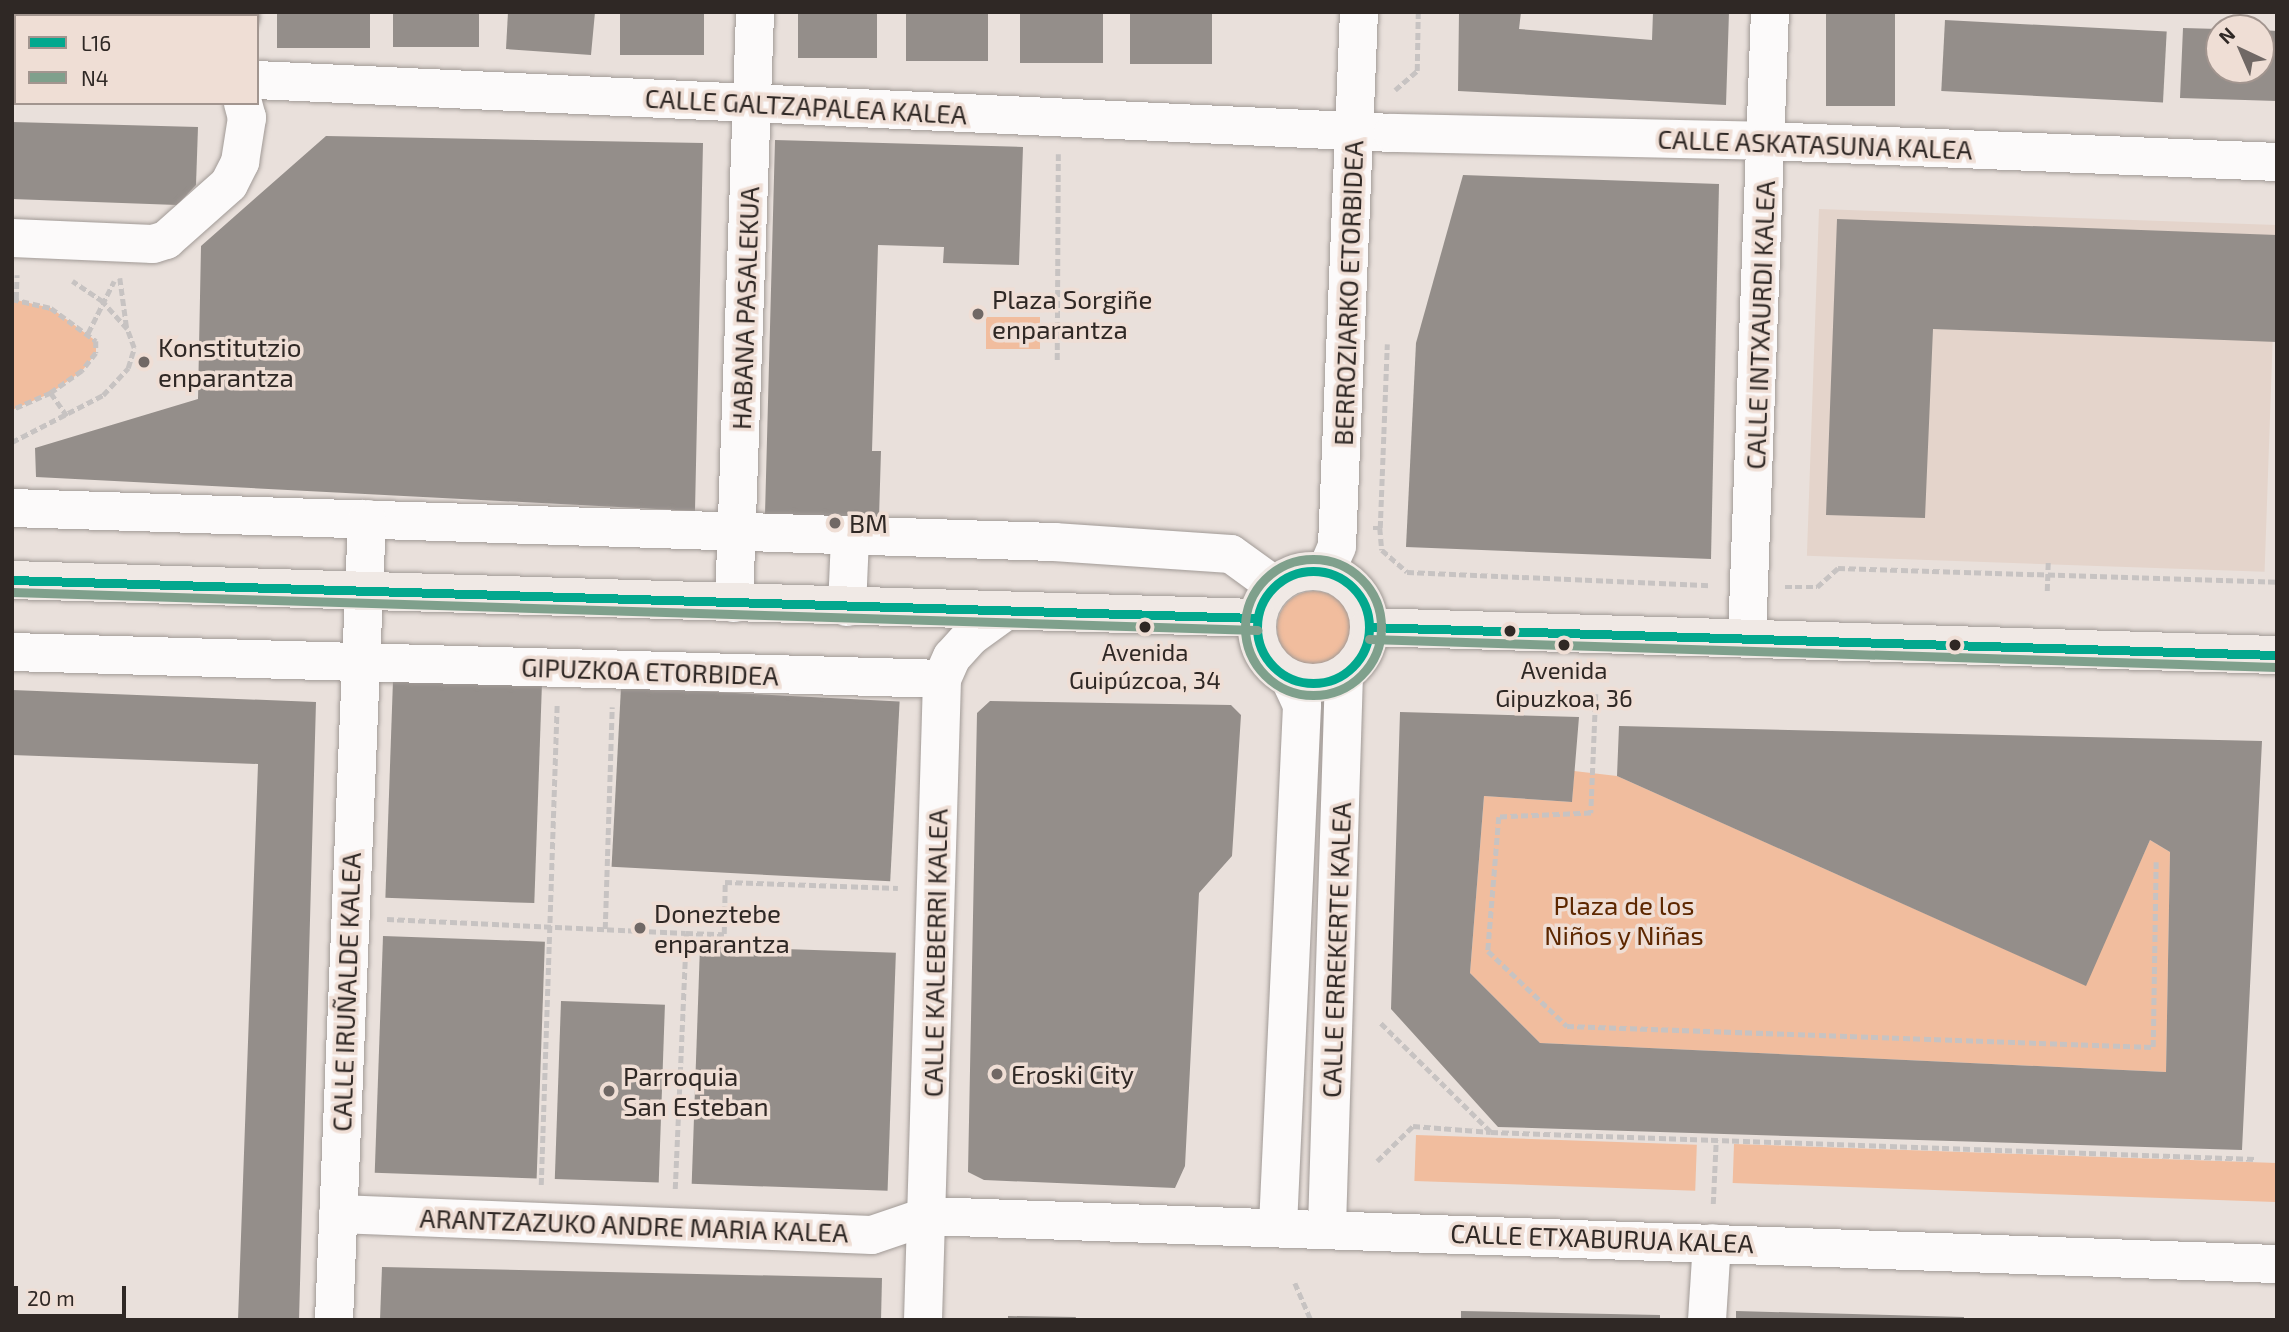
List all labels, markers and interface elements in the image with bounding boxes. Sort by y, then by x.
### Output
legend [14,14,259,105]
north arrow [2205,14,2275,84]
text: N [2214,22,2239,48]
text: L16 [81,30,111,55]
text: N4 [81,65,109,90]
street label: CALLE GALTZAPALEA KALEA [644,82,968,130]
street label: CALLE ASKATASUNA KALEA [1656,123,1974,165]
street label: BERROZIARKO ETORBIDEA [1327,140,1369,446]
street label: CALLE INTXAURDI KALEA [1739,180,1781,470]
street label: HABANA PASALEKUA [725,185,765,431]
place label: Plaza Sorgiñe enparantza [992,283,1152,344]
marker: Plaza Sorgiñe enparantza [970,306,986,322]
place label: Konstitutzio enparantza [158,331,302,392]
marker: Konstitutzio enparantza [136,354,152,370]
place label: BM [849,507,888,539]
marker: BM [827,515,843,531]
marker: Avenida Guipúzcoa, 34 [1138,620,1152,634]
unlabelled marker [1503,624,1517,638]
place label: Avenida Guipúzcoa, 34 [1069,638,1221,694]
marker: Avenida Gipuzkoa, 36 [1557,638,1571,652]
unlabelled marker [1948,638,1962,652]
street label: GIPUZKOA ETORBIDEA [520,651,780,691]
place label: Avenida Gipuzkoa, 36 [1495,656,1633,712]
street label: CALLE ERREKERTE KALEA [1315,802,1357,1098]
street label: CALLE KALEBERRI KALEA [917,808,953,1098]
street label: CALLE IRUÑALDE KALEA [326,852,366,1132]
park label: Plaza de los Niños y Niñas [1544,889,1704,950]
place label: Doneztebe enparantza [654,897,790,958]
marker: Doneztebe enparantza [632,920,648,936]
place label: Eroski City [1011,1058,1134,1090]
place label: Parroquia San Esteban [623,1060,769,1122]
marker: Eroski City [989,1066,1005,1082]
marker: Parroquia San Esteban [601,1083,617,1099]
street label: ARANTZAZUKO ANDRE MARIA KALEA [418,1202,850,1248]
street label: CALLE ETXABURUA KALEA [1449,1217,1755,1259]
scale bar [18,1272,130,1316]
text: 20 m [27,1285,75,1310]

